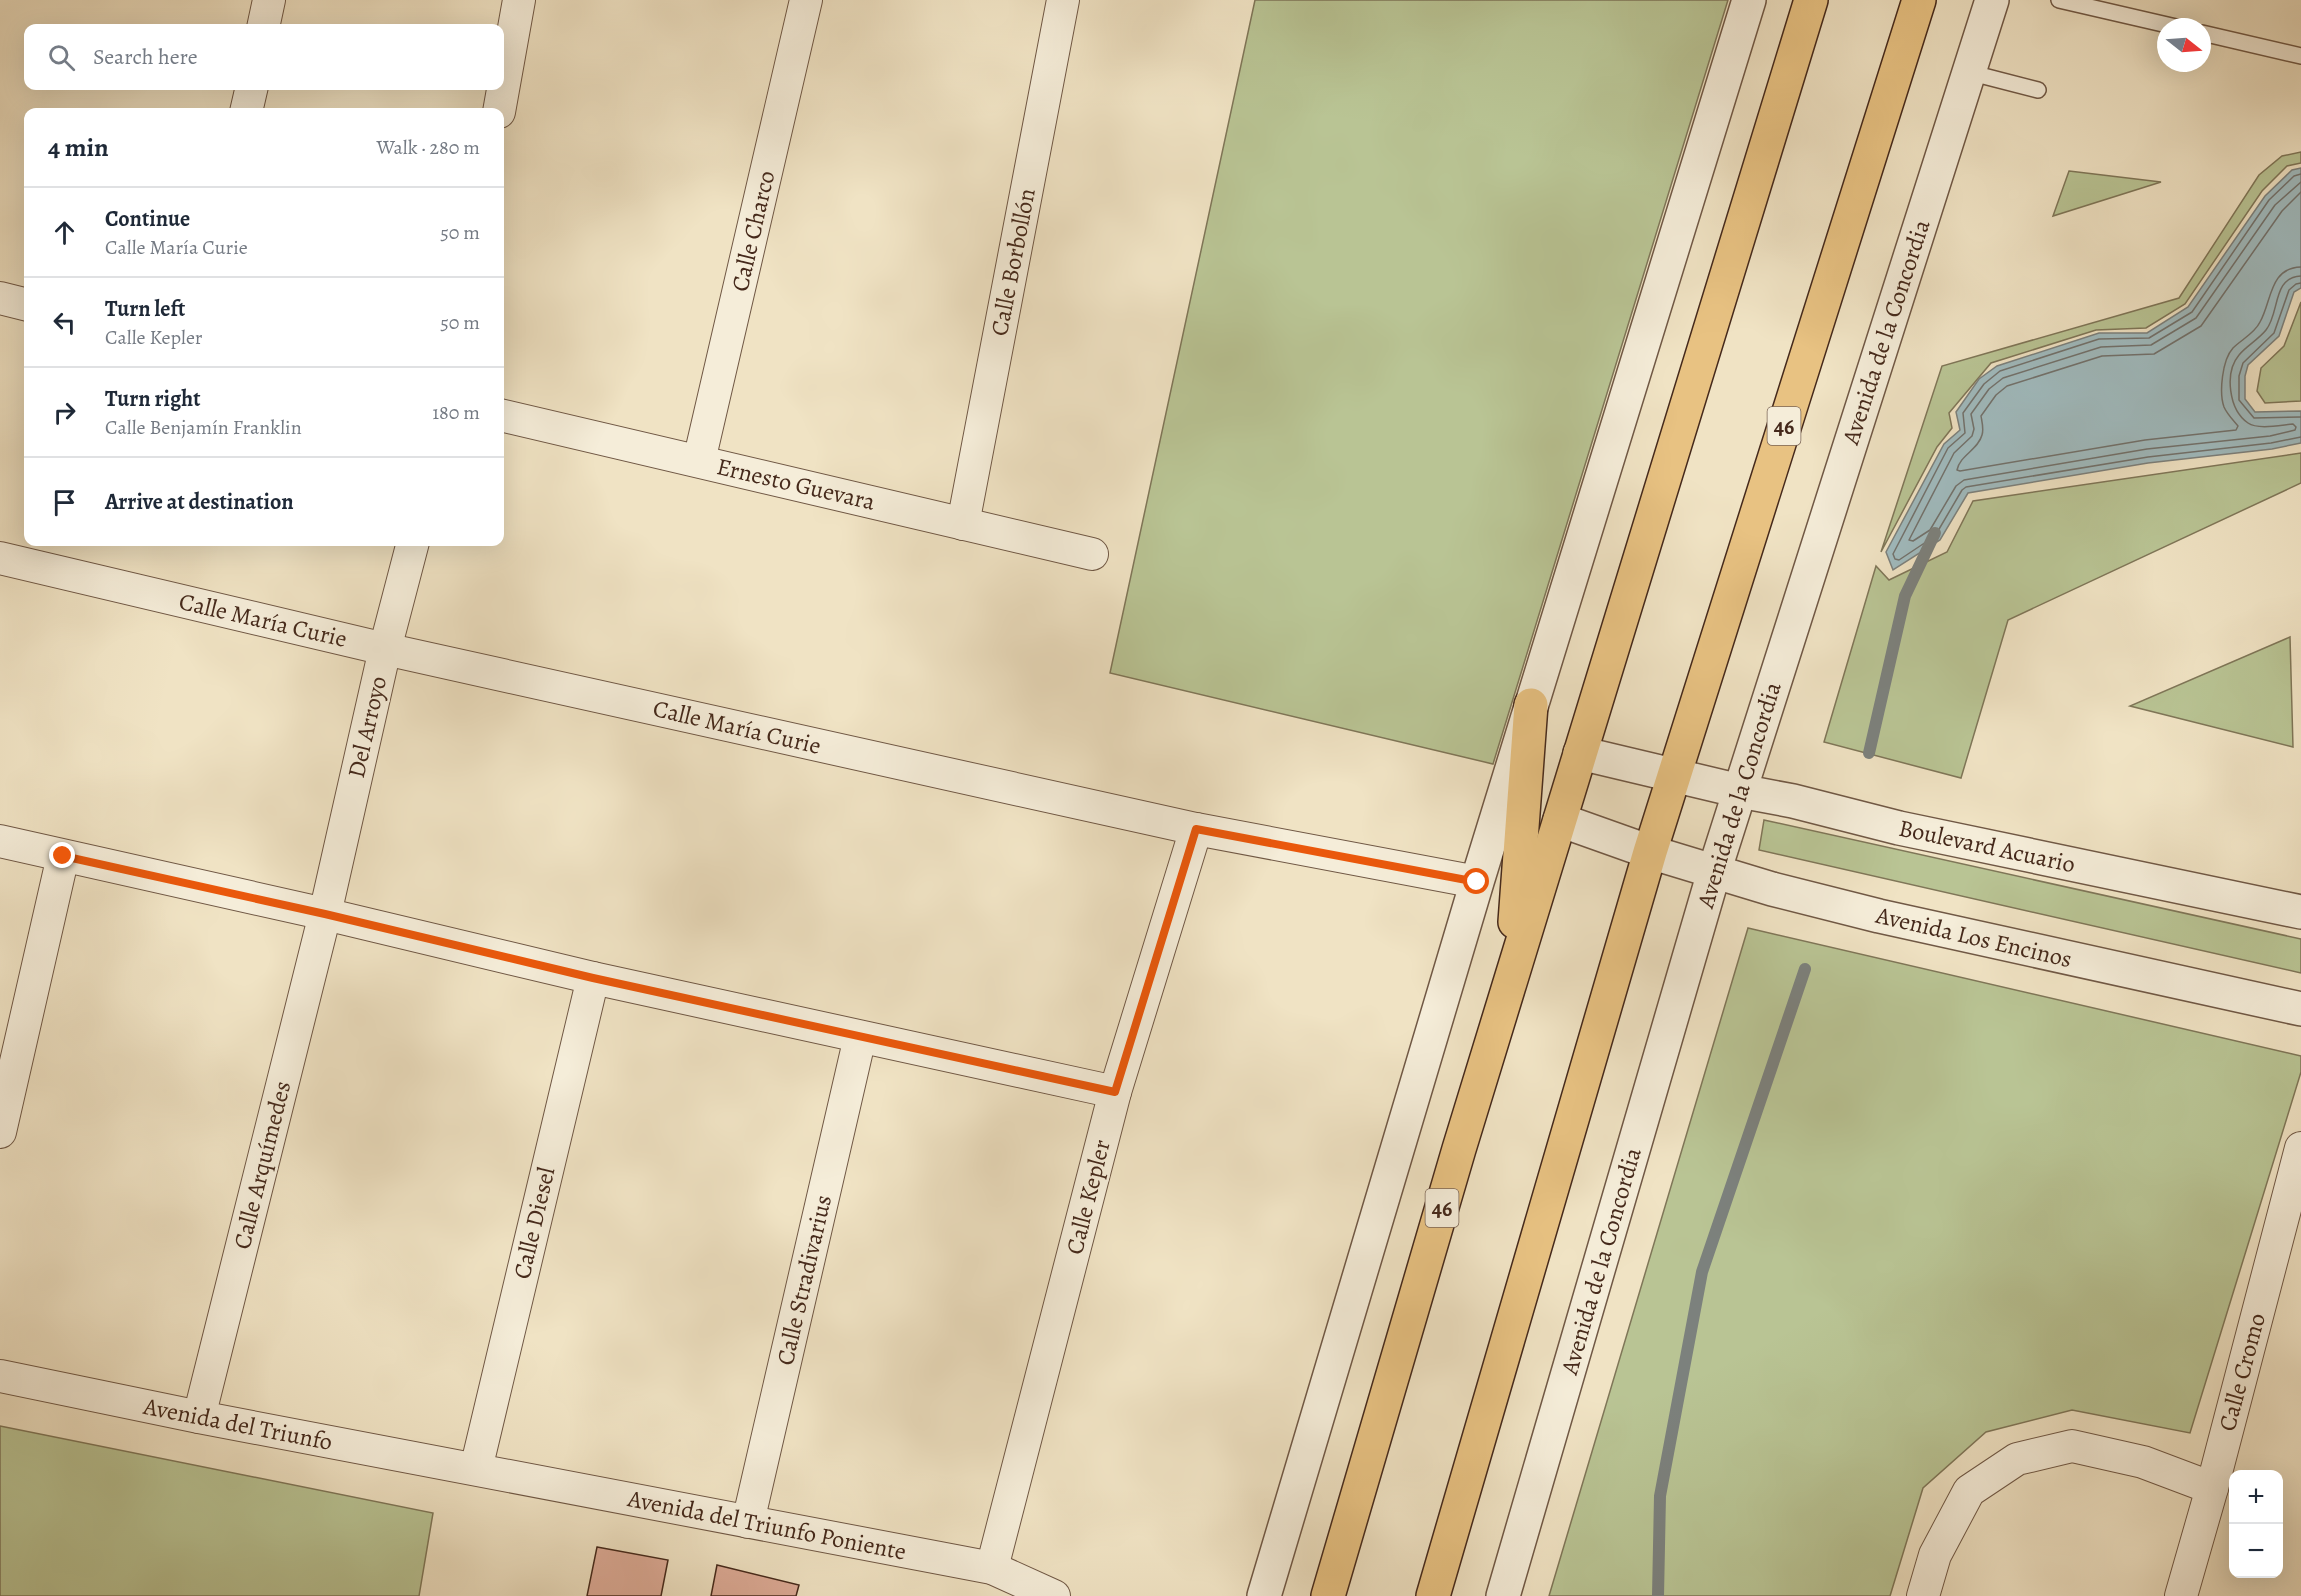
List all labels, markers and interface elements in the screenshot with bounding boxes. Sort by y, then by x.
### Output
north arrow [2157,18,2211,72]
search box [24,24,504,90]
icon: search [45,41,78,74]
text: Search here [93,42,198,72]
text: 4 min [48,130,109,165]
text: Walk · 280 m [376,134,480,161]
street label: Calle Charco [724,167,782,295]
street label: Calle Borbollón [983,186,1043,338]
text: Continue [105,204,190,234]
street label: Avenida de la Concordia [1834,215,1938,450]
icon: ahead [48,216,81,249]
text: 50 m [440,219,480,246]
text: Calle María Curie [105,234,248,261]
text: Turn left [105,294,185,324]
icon: left [48,306,81,339]
text: 50 m [440,309,480,336]
text: Calle Kepler [105,324,203,351]
text: Turn right [105,384,201,414]
icon: right [48,396,81,429]
text: 180 m [432,399,480,426]
road number: 46 [1768,407,1800,445]
text: Calle Benjamín Franklin [105,414,302,441]
street label: Ernesto Guevara [714,450,879,518]
icon: arrive [48,486,81,519]
text: Arrive at destination [105,487,294,517]
street label: Calle María Curie [176,585,350,655]
street label: Del Arroyo [340,673,394,781]
street label: Avenida de la Concordia [1689,677,1789,913]
street label: Calle María Curie [650,692,824,762]
street label: Boulevard Acuario [1896,812,2078,880]
route end [49,842,75,868]
route start [1463,868,1489,894]
street label: Avenida Los Encinos [1872,899,2075,975]
street label: Calle Arquímedes [226,1078,298,1252]
street label: Calle Kepler [1058,1136,1118,1258]
street label: Avenida de la Concordia [1553,1143,1649,1379]
street label: Calle Diesel [506,1164,562,1282]
road number: 46 [1426,1189,1458,1227]
street label: Calle Stradivarius [769,1192,839,1368]
street label: Calle Cromo [2211,1309,2273,1434]
street label: Avenida del Triunfo [140,1390,335,1458]
map controls [2229,1470,2283,1578]
button: + [2229,1470,2283,1524]
street label: Avenida del Triunfo Poniente [624,1482,909,1568]
button: − [2229,1524,2283,1578]

